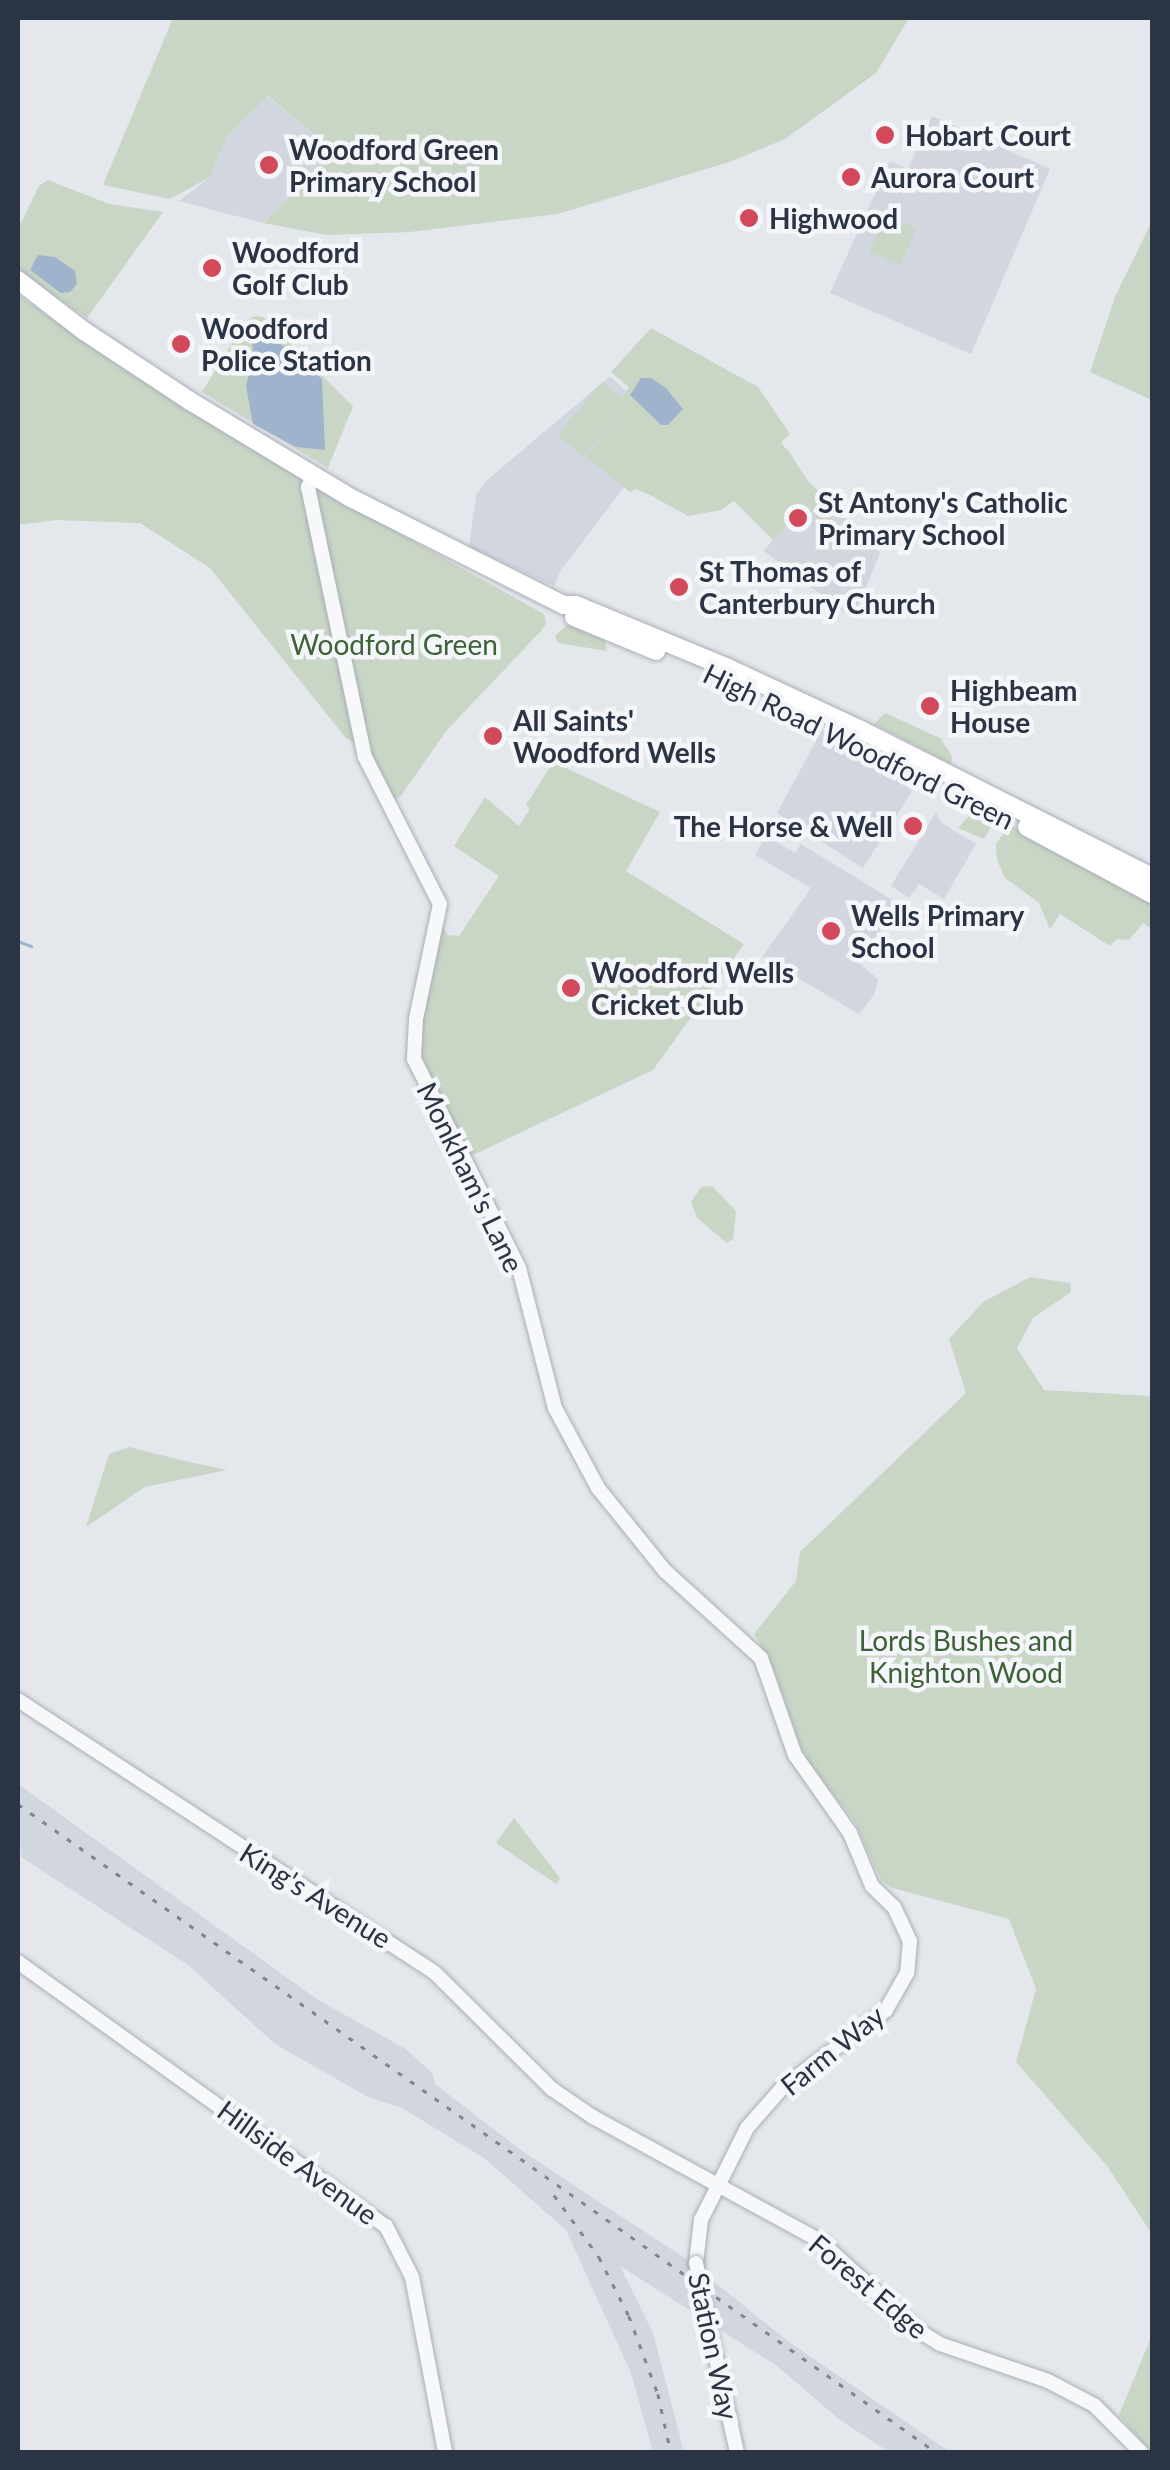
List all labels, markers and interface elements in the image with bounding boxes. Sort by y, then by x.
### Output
place label: Hobart Court [905,118,1071,152]
marker: Hobart Court [874,124,896,146]
place label: Woodford Green Primary School [289,132,499,198]
marker: Woodford Green Primary School [258,154,280,176]
place label: Aurora Court [871,160,1034,194]
marker: Aurora Court [840,166,862,188]
place label: Highwood [769,201,898,235]
marker: Highwood [738,207,760,229]
place label: Woodford Golf Club [232,235,359,301]
marker: Woodford Golf Club [201,257,223,279]
place label: Woodford Police Station [201,311,372,377]
marker: Woodford Police Station [170,333,192,355]
place label: St Antony's Catholic Primary School [818,485,1069,551]
marker: St Antony's Catholic Primary School [787,507,809,529]
place label: St Thomas of Canterbury Church [699,554,936,620]
marker: St Thomas of Canterbury Church [668,576,690,598]
park label: Woodford Green [290,627,498,661]
street label: High Road Woodford Green [698,656,1020,836]
place label: Highbeam House [950,673,1078,739]
marker: Highbeam House [919,695,941,717]
place label: All Saints' Woodford Wells [513,703,716,769]
marker: All Saints' Woodford Wells [482,725,504,747]
place label: The Horse & Well [674,809,893,843]
marker: The Horse & Well [902,815,924,837]
place label: Wells Primary School [851,898,1024,964]
marker: Wells Primary School [820,920,842,942]
place label: Woodford Wells Cricket Club [591,955,794,1021]
marker: Woodford Wells Cricket Club [560,977,582,999]
street label: Monkham's Lane [411,1077,531,1277]
park label: Lords Bushes and Knighton Wood [859,1623,1073,1689]
street label: King's Avenue [234,1835,398,1955]
street label: Farm Way [773,1998,891,2102]
street label: Hillside Avenue [211,2092,385,2232]
street label: Forest Edge [803,2227,935,2345]
street label: Station Way [682,2269,746,2423]

